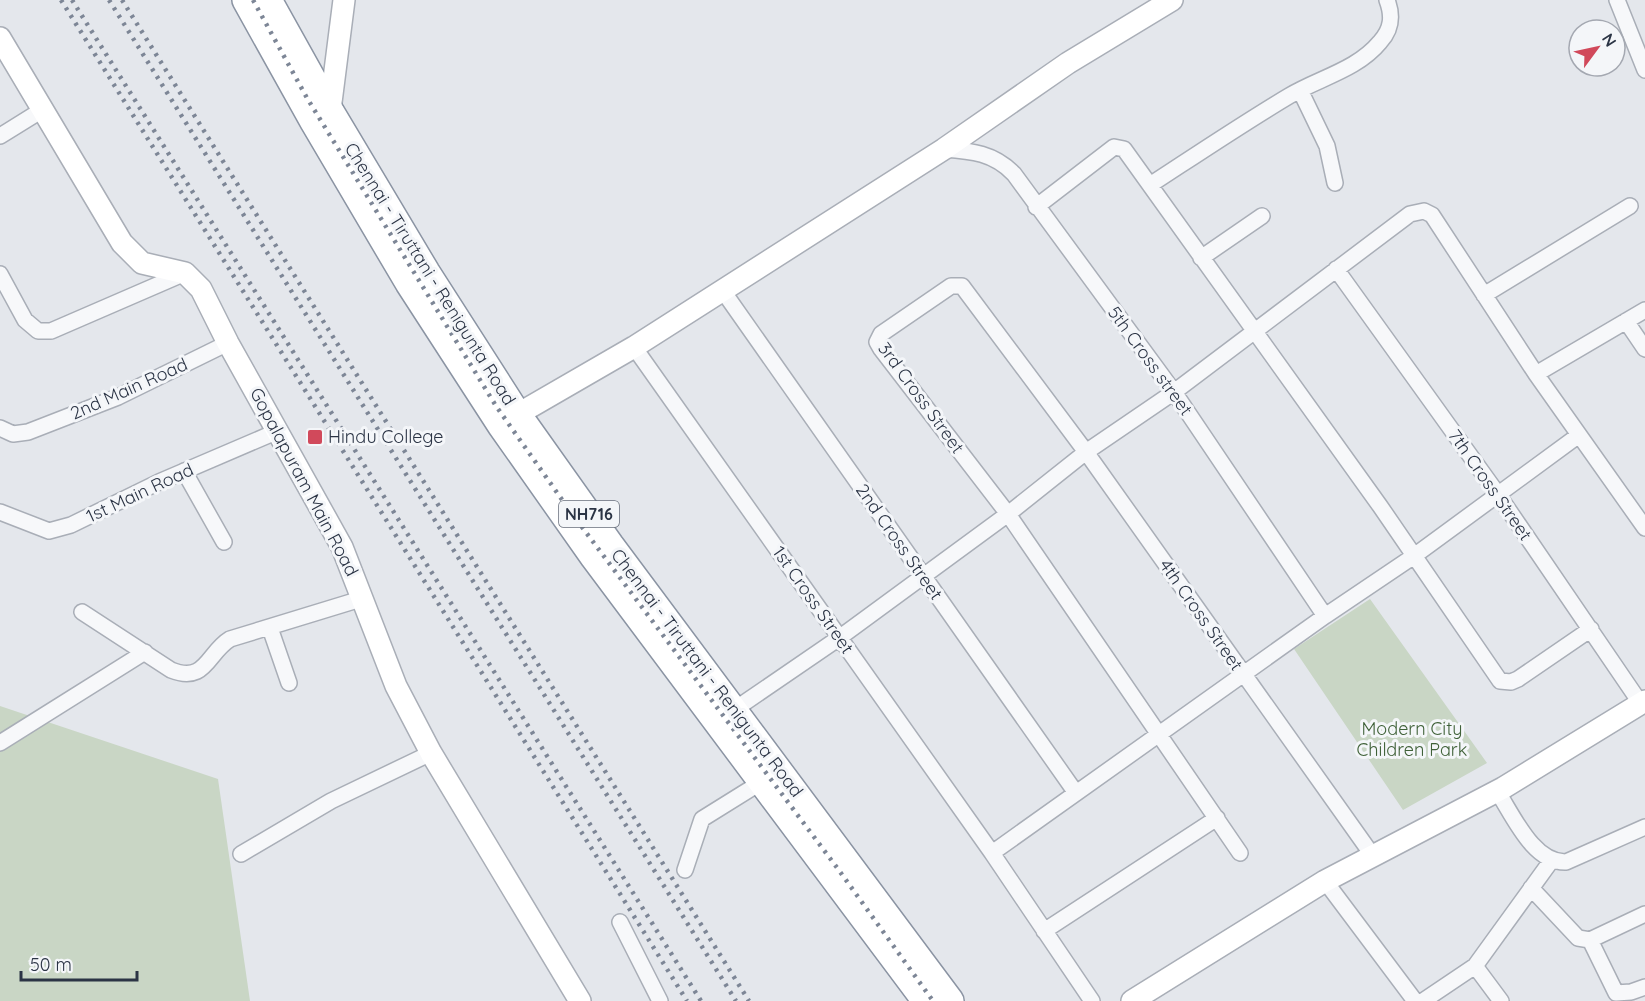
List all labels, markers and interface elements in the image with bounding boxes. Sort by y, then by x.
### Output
north arrow [1567,18,1627,78]
text: N [1598,29,1621,50]
street label: Chennai - Tiruttani - Renigunta Road [340,138,521,409]
street label: 5th Cross street [1103,302,1198,420]
street label: 3rd Cross Street [873,338,969,458]
street label: 2nd Main Road [67,352,191,425]
street label: Gopalapuram Main Road [245,384,364,580]
place label: Hindu College [328,425,443,448]
street label: 7th Cross Street [1444,425,1537,545]
marker: Hindu College [306,428,324,446]
street label: 1st Main Road [82,458,197,527]
street label: 2nd Cross Street [851,479,948,604]
road number: NH716 [559,501,619,527]
street label: 1st Cross Street [768,541,859,658]
street label: Chennai - Tiruttani - Renigunta Road [606,544,808,802]
street label: 4th Cross Street [1154,555,1248,675]
park label: Modern City Children Park [1357,717,1467,761]
scale bar [21,944,136,982]
text: 50 m [30,953,72,976]

